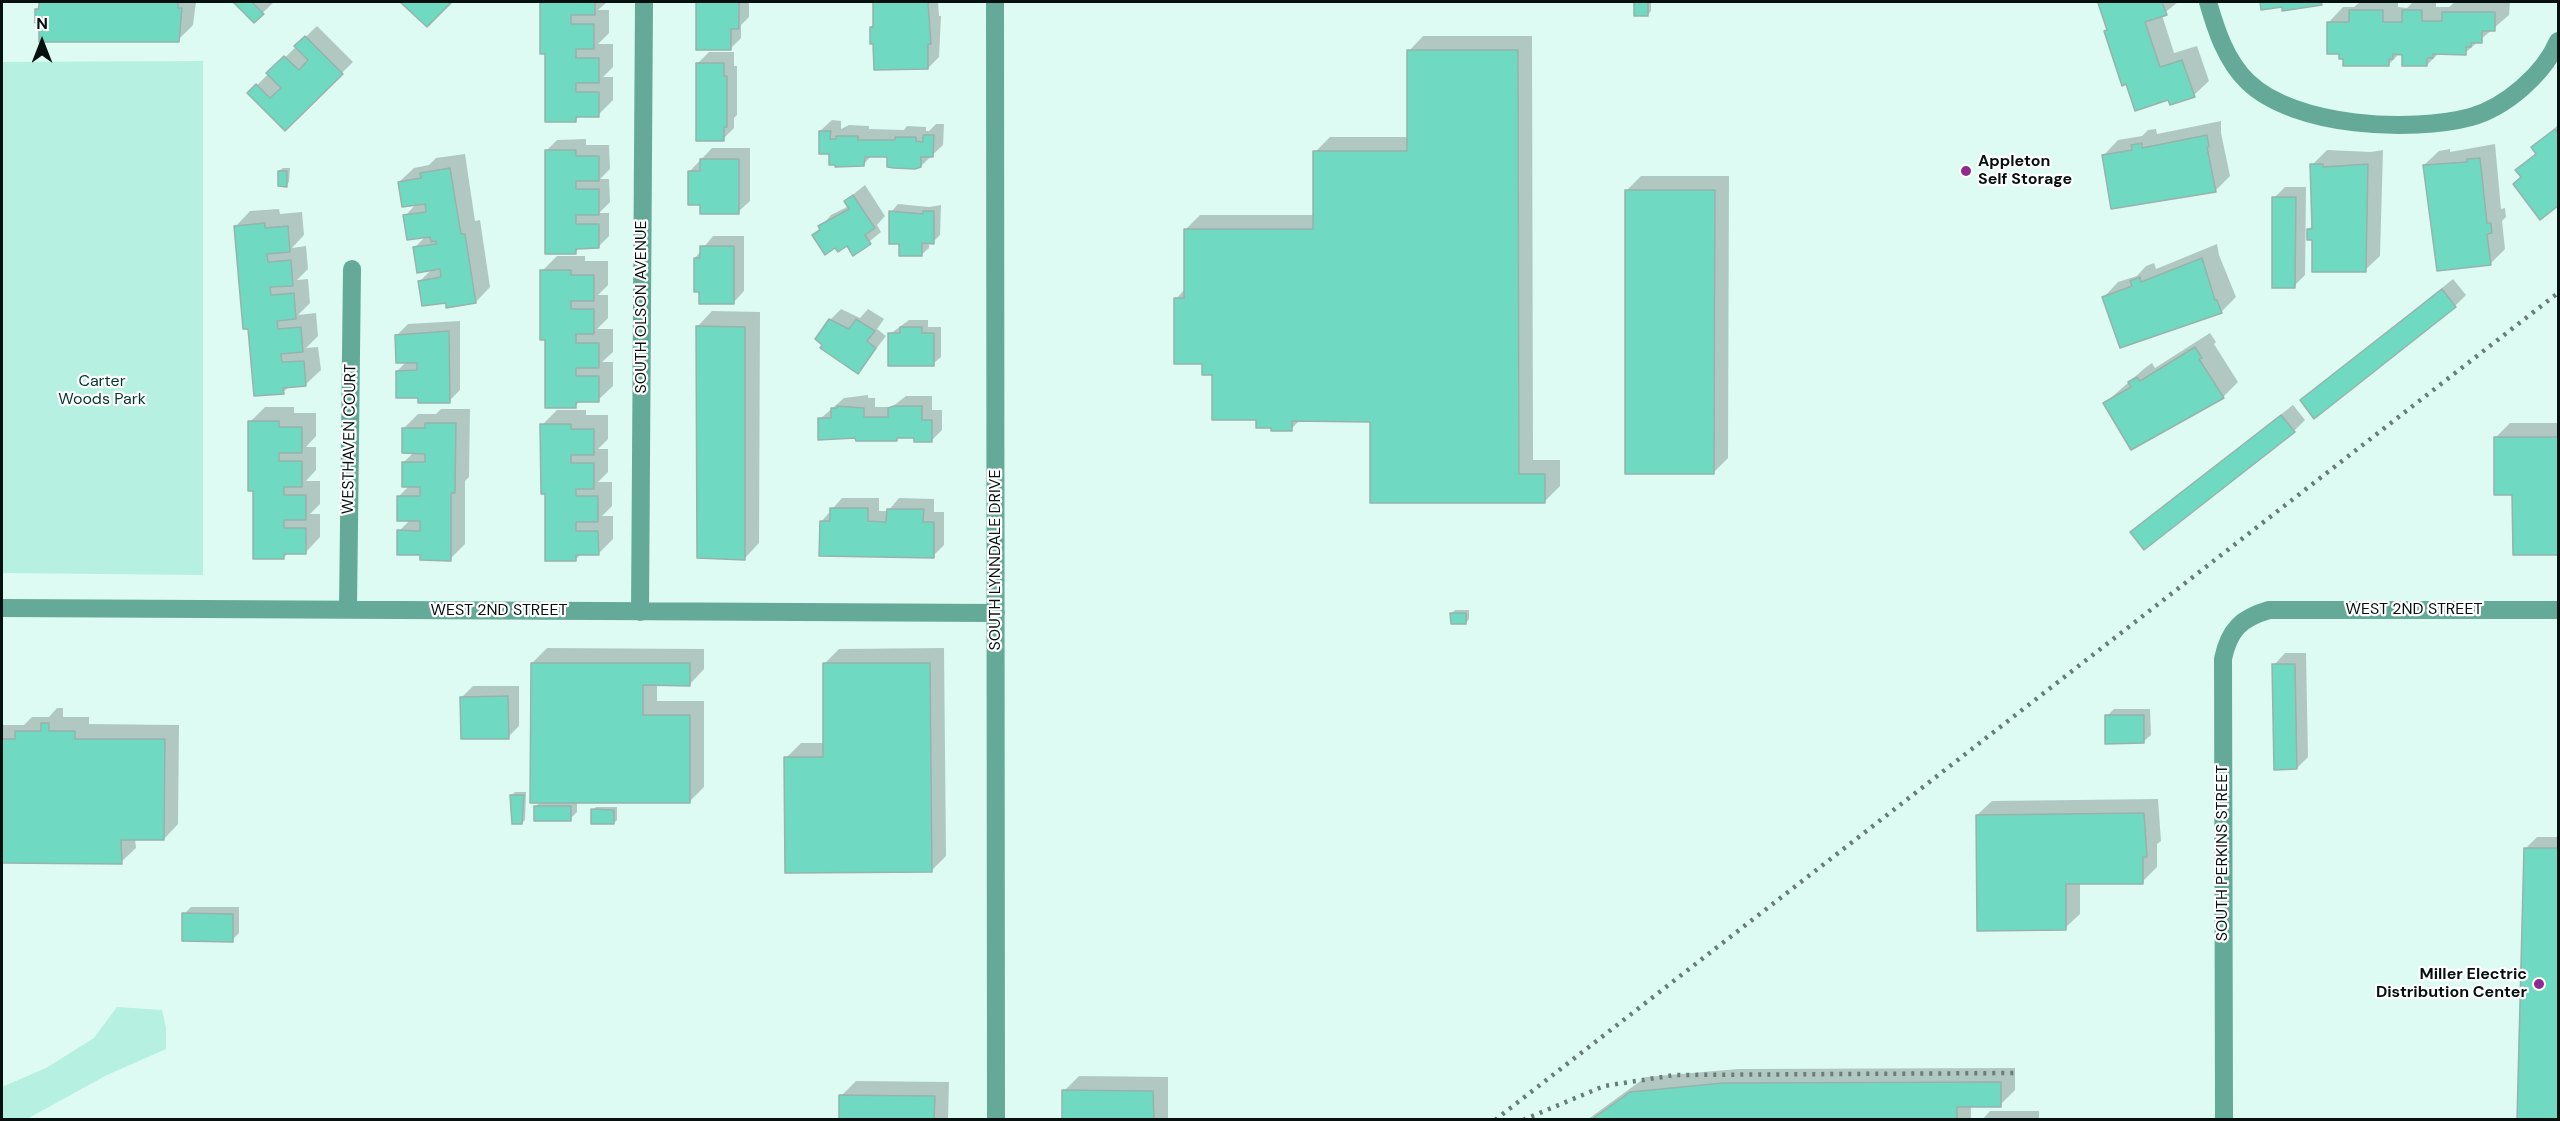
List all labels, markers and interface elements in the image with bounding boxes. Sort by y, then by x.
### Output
north arrow [12,12,72,72]
text: N [36,13,48,34]
place label: Appleton Self Storage [1978,152,2072,190]
marker: Appleton Self Storage [1959,164,1973,178]
street label: SOUTH OLSON AVENUE [632,221,652,393]
street label: WESTHAVEN COURT [339,364,361,514]
park label: Carter Woods Park [58,372,146,410]
street label: SOUTH LYNNDALE DRIVE [986,469,1006,651]
street label: WEST 2ND STREET [2346,600,2482,620]
street label: WEST 2ND STREET [431,601,567,621]
street label: SOUTH PERKINS STREET [2213,765,2233,941]
place label: Miller Electric Distribution Center [2376,965,2527,1003]
marker: Miller Electric Distribution Center [2532,977,2546,991]

